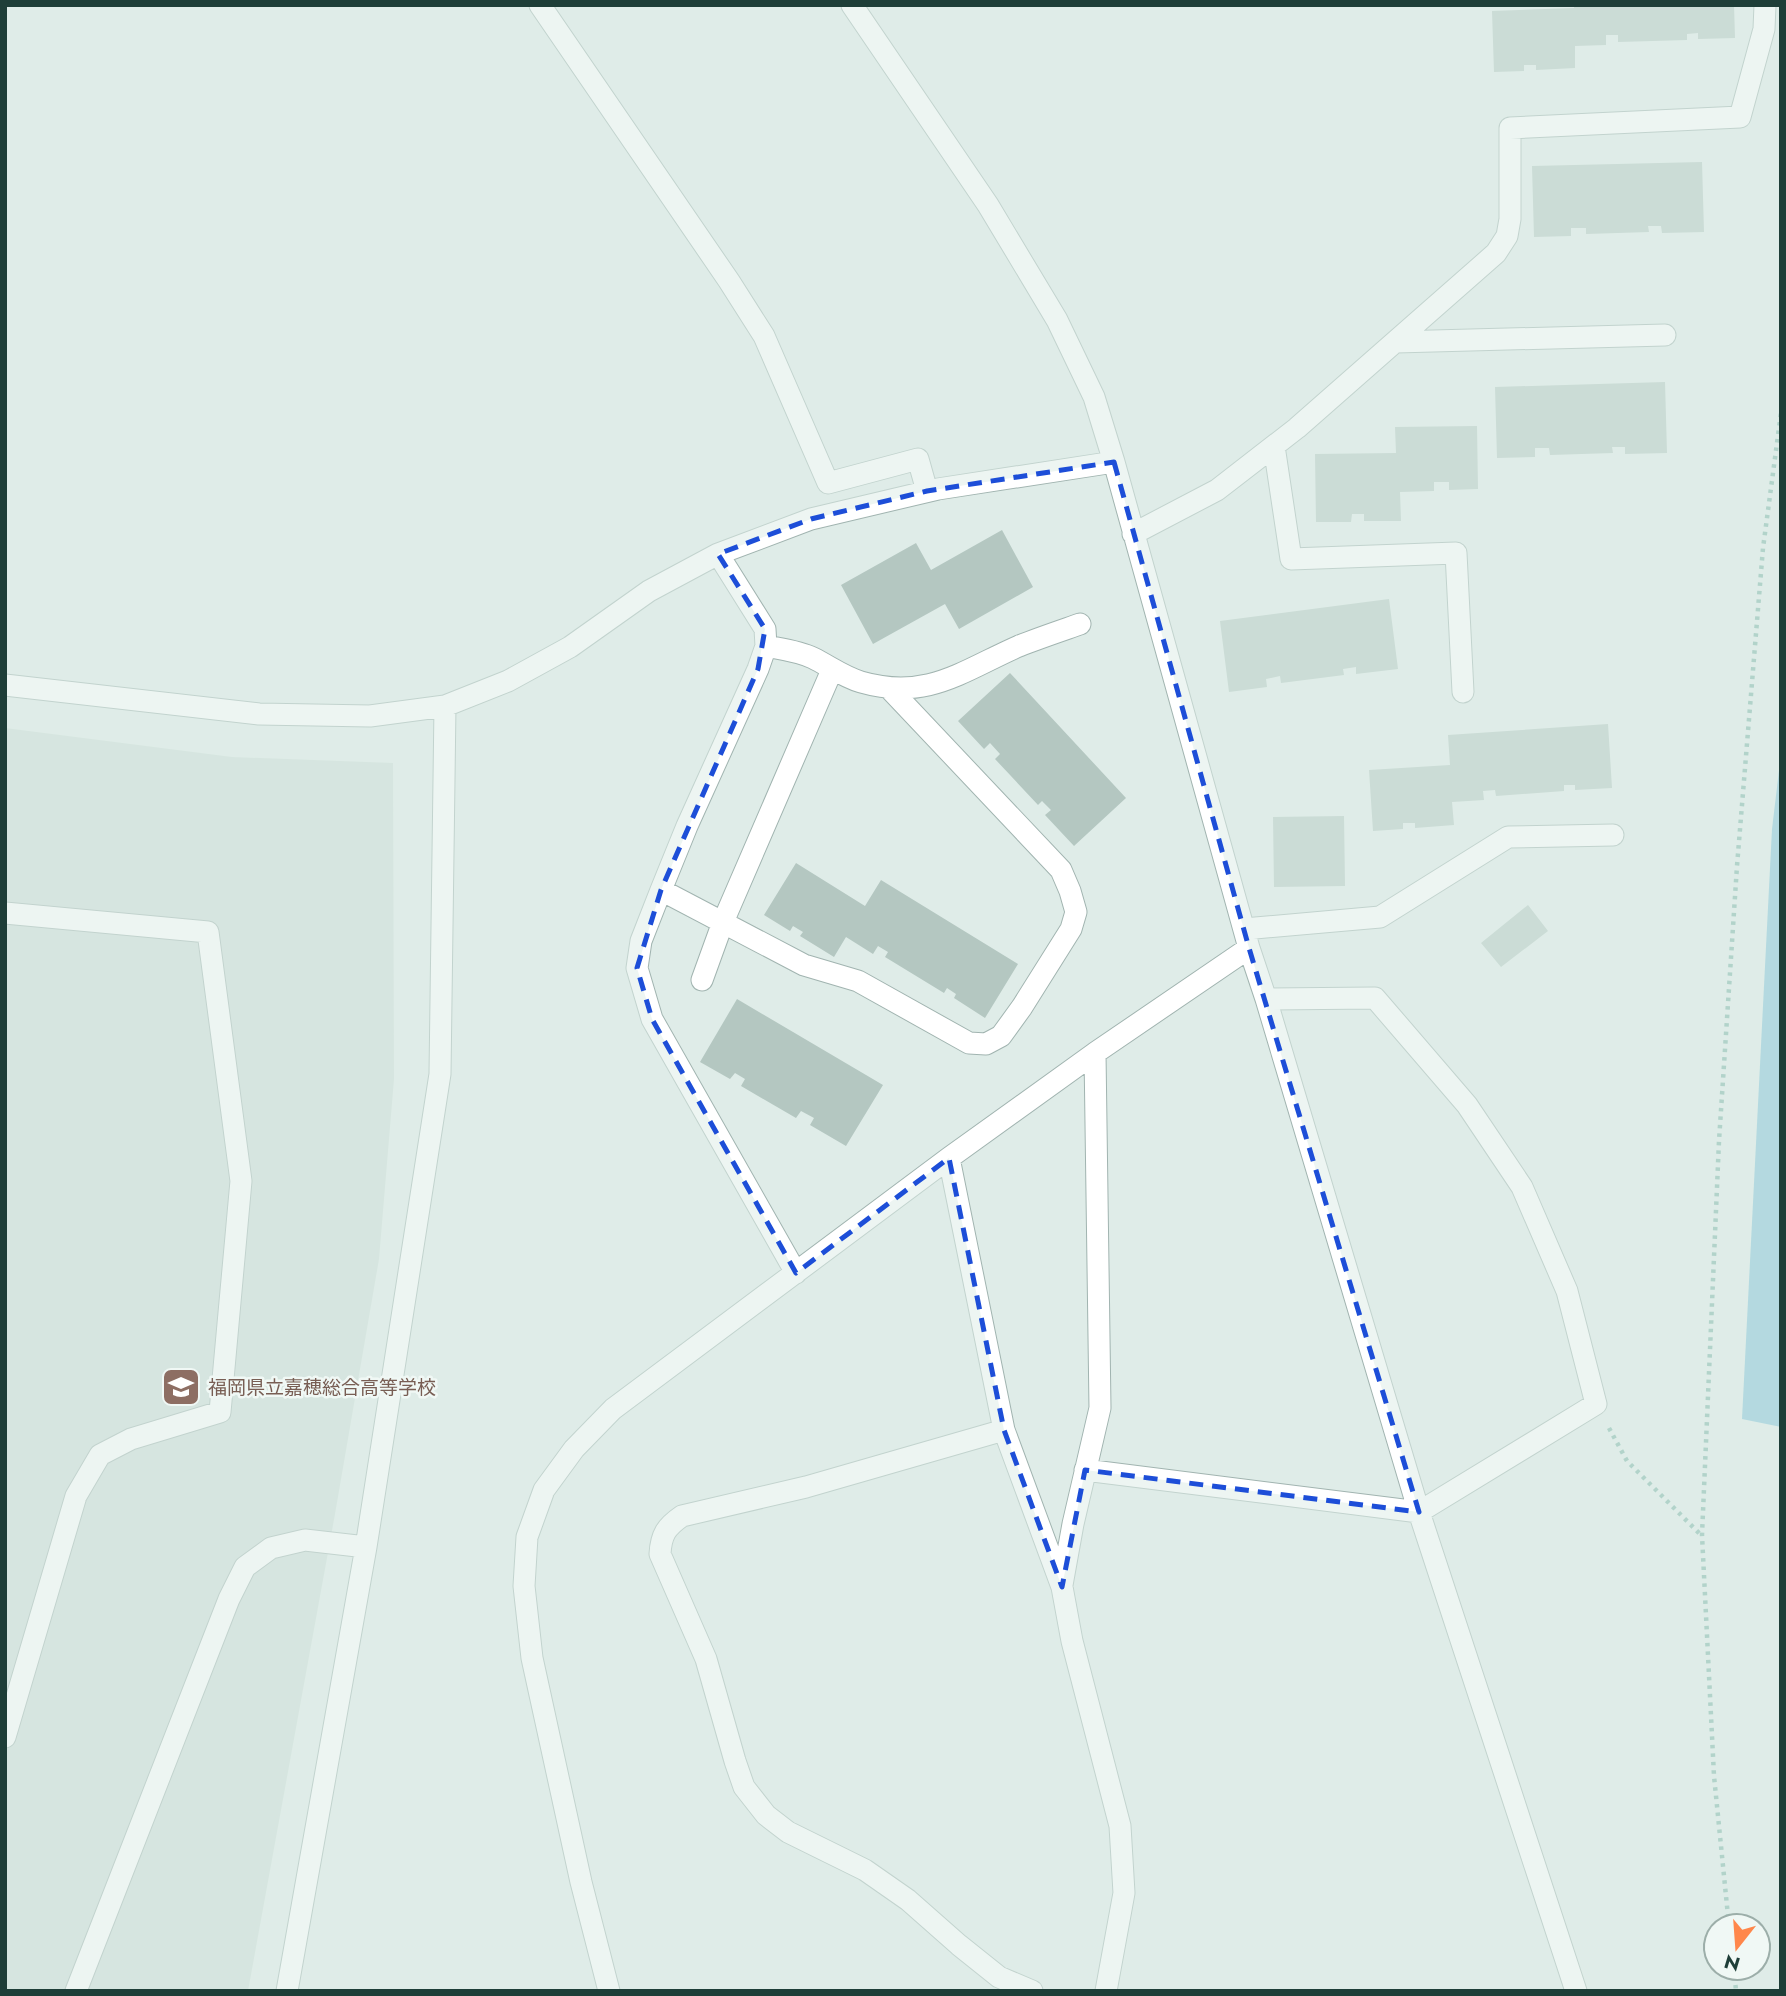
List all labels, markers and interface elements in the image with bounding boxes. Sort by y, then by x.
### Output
school or university icon: 福岡県立嘉穂総合高等学校 [160,1366,202,1408]
place label: 福岡県立嘉穂総合高等学校 [208,1374,436,1401]
north arrow [1702,1912,1772,1982]
text: N [1721,1948,1743,1978]

